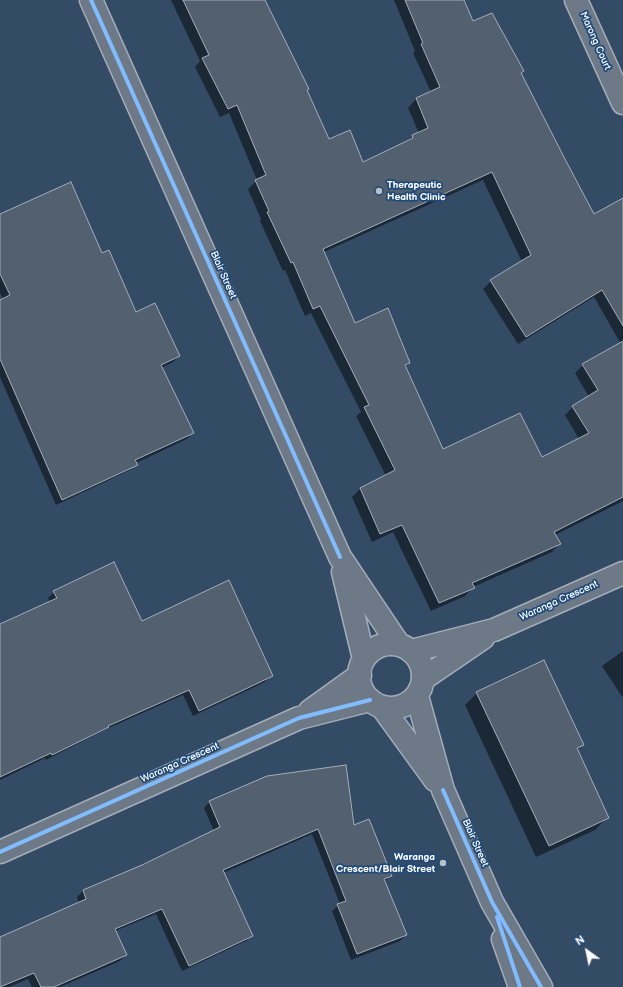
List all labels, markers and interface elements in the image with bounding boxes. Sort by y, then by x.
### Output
street label: Marong Court [577,10,613,72]
place label: Therapeutic Health Clinic [387,179,445,202]
marker: Therapeutic Health Clinic [374,186,384,196]
street label: Blair Street [207,249,239,301]
street label: Waranga Crescent [518,578,600,624]
street label: Waranga Crescent [139,740,221,786]
street label: Blair Street [459,817,491,869]
place label: Waranga Crescent/Blair Street [336,851,435,874]
marker: Waranga Crescent/Blair Street [438,858,448,868]
north arrow [567,931,607,971]
text: N [573,933,587,948]

